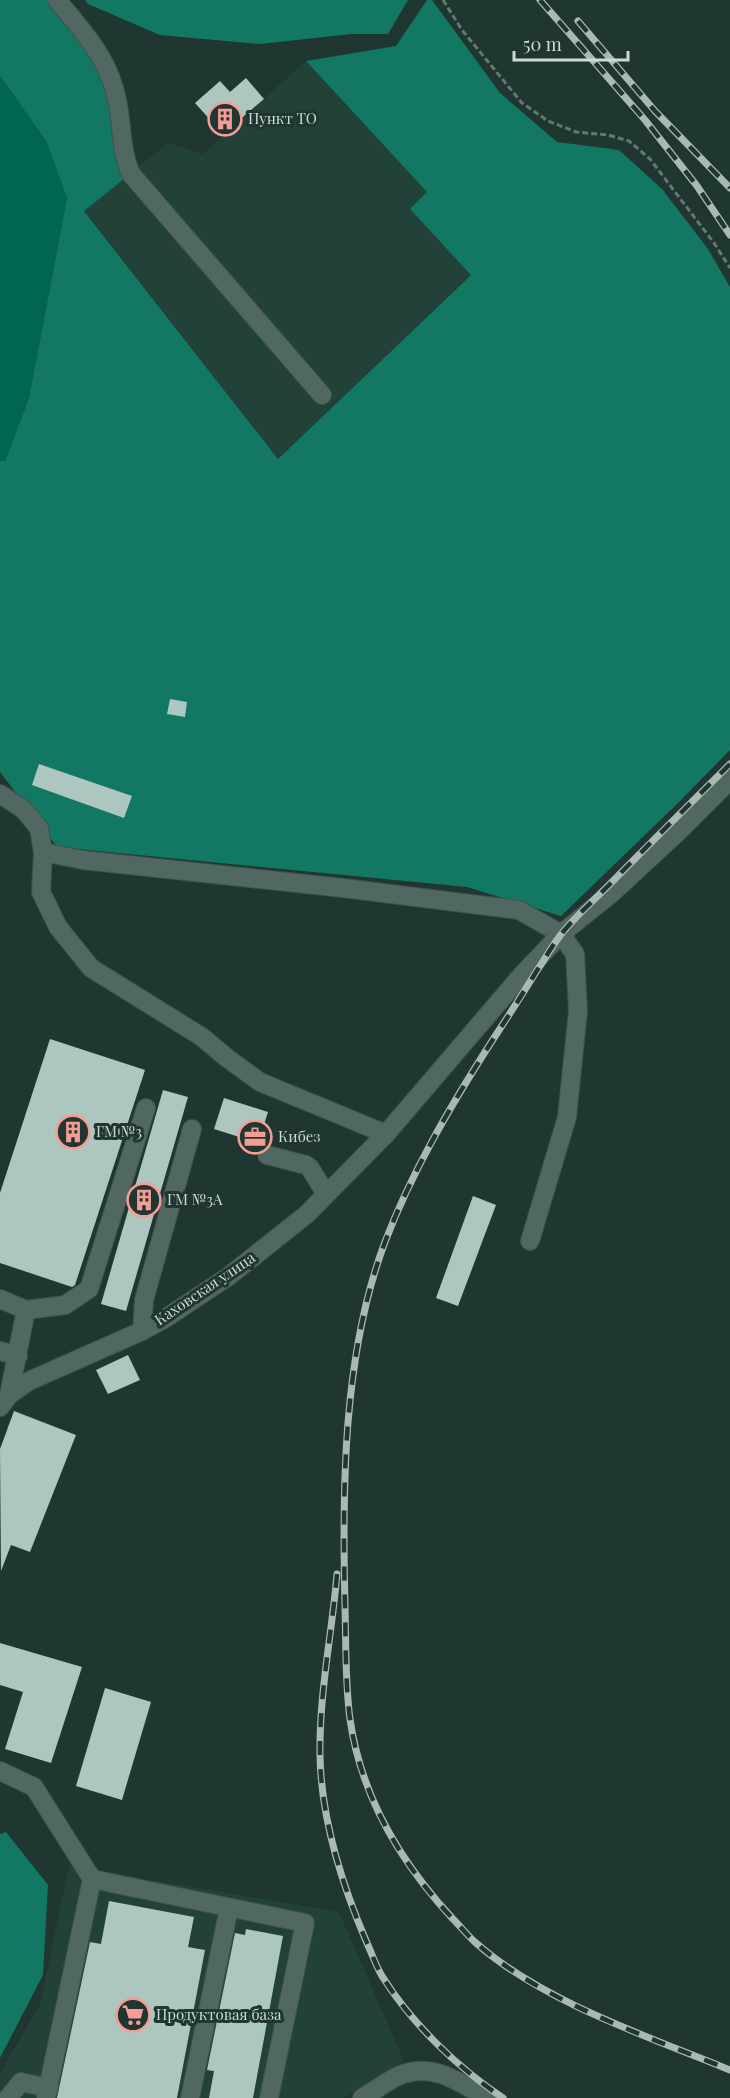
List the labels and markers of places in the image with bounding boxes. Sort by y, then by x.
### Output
building icon: Пункт ТО [207,101,243,137]
place label: Пункт ТО [248,108,317,128]
building icon: ГМ №3 [55,1114,91,1150]
office icon: Кибез [237,1119,273,1155]
place label: ГМ №3 [96,1121,142,1141]
place label: Кибез [278,1126,320,1146]
building icon: ГМ №3А [126,1182,162,1218]
place label: ГМ №3А [167,1189,223,1209]
supermarket icon: Продуктовая база [115,1997,151,2033]
place label: Продуктовая база [156,2004,282,2024]

